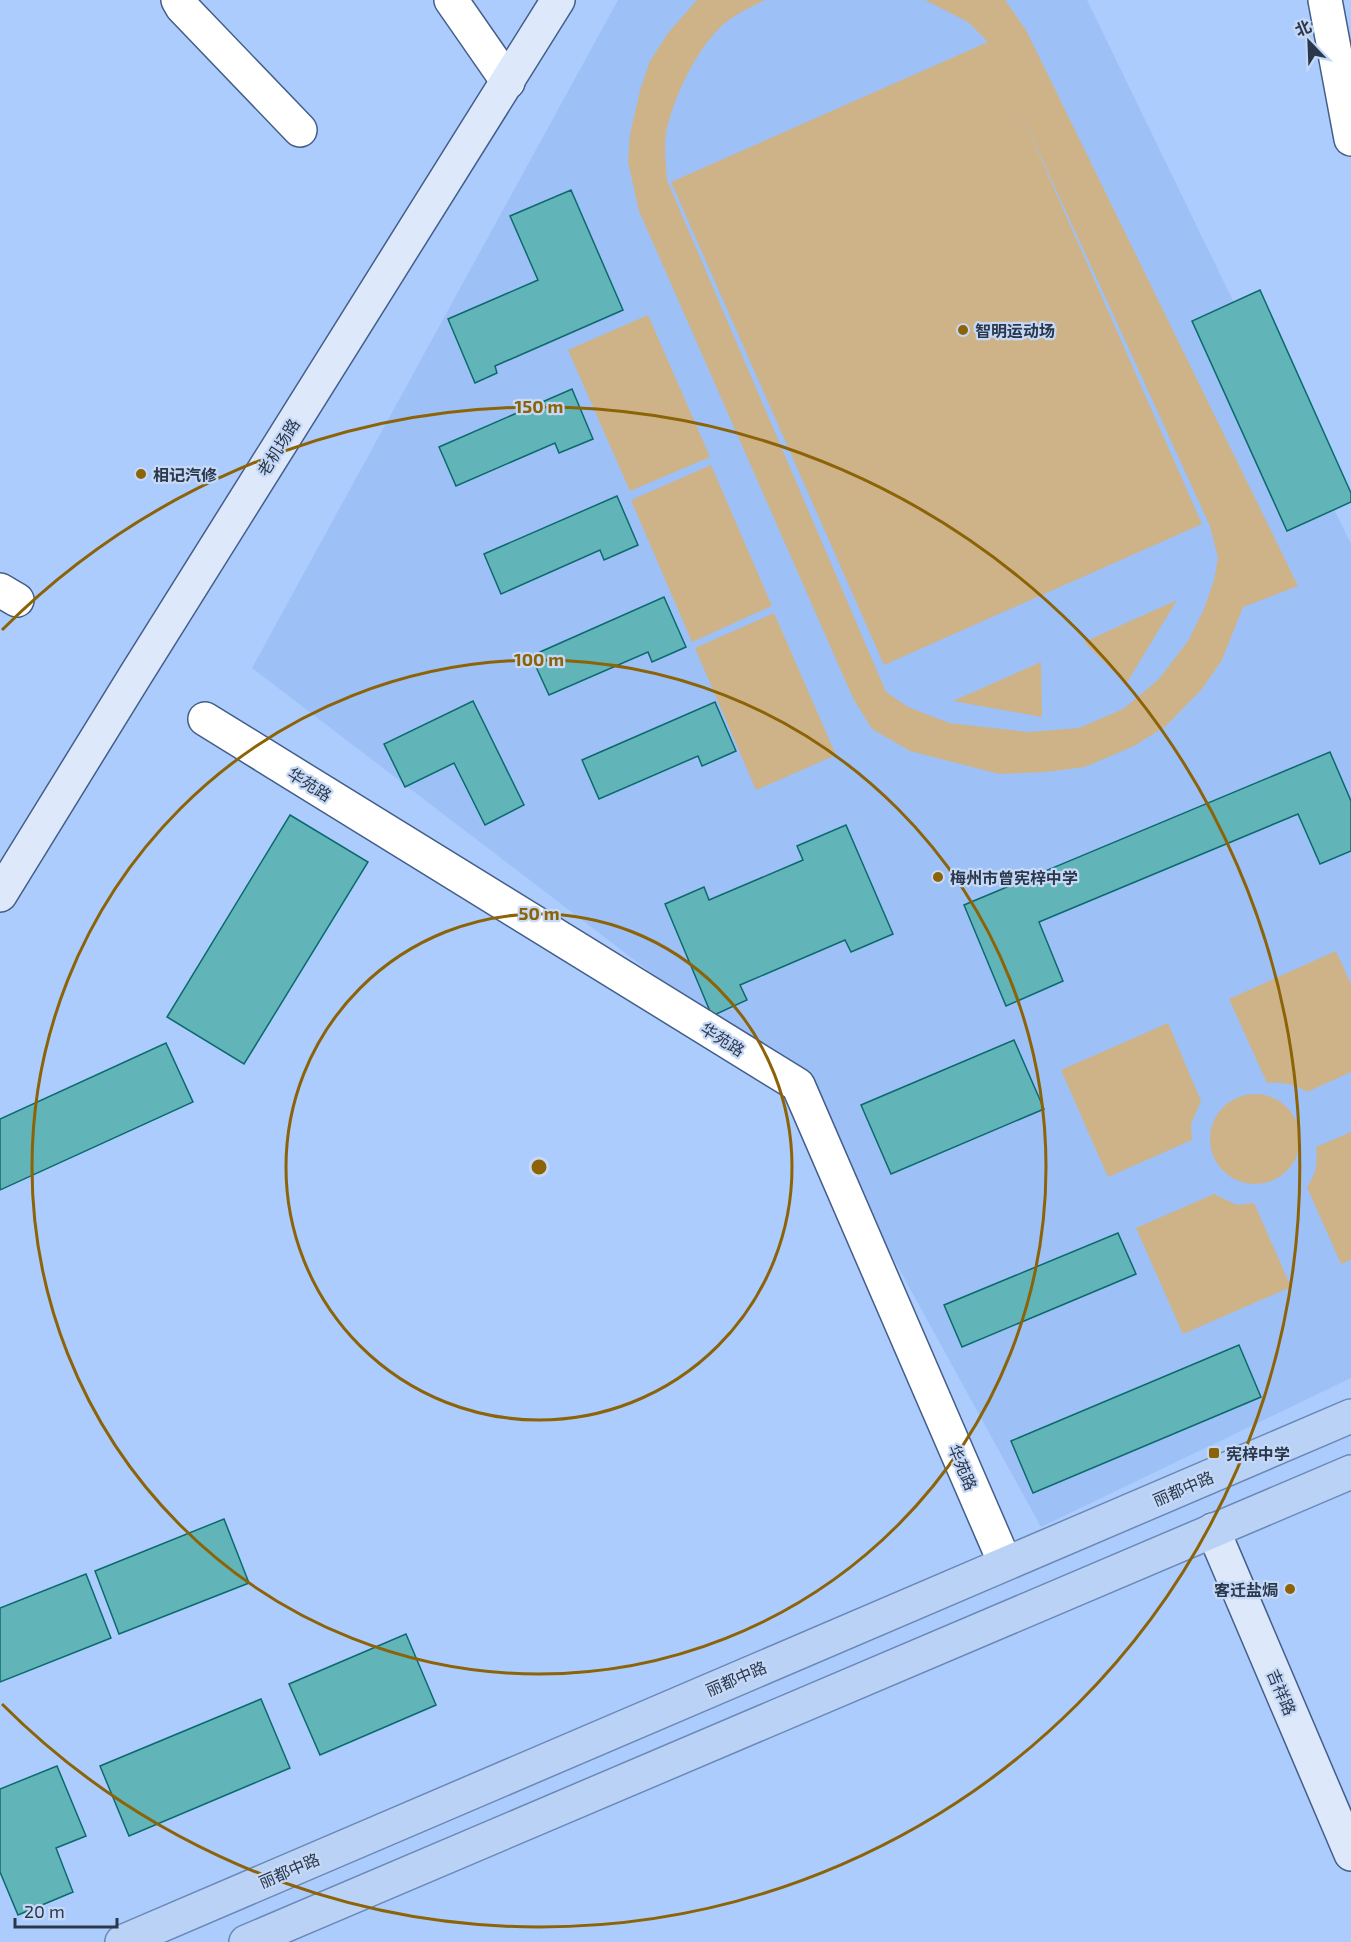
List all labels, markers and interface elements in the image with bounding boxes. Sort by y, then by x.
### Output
north arrow [1279,12,1339,72]
text: 北 [1292,16,1314,40]
place label: 智明运动场 [975,321,1055,340]
marker: 智明运动场 [956,323,970,337]
text: 150 m [515,395,563,417]
street label: 老机场路 [253,415,303,479]
place label: 相记汽修 [153,465,217,484]
marker: 相记汽修 [134,467,148,481]
text: 100 m [514,648,564,670]
street label: 华苑路 [285,763,335,805]
place label: 梅州市曾宪梓中学 [950,868,1078,887]
marker: 梅州市曾宪梓中学 [931,870,945,884]
text: 50 m [518,902,560,924]
street label: 华苑路 [698,1018,748,1060]
centre of rings [529,1157,549,1177]
street label: 华苑路 [945,1441,981,1493]
place label: 宪梓中学 [1226,1444,1290,1463]
marker: 宪梓中学 [1207,1446,1221,1460]
street label: 丽都中路 [1150,1467,1216,1509]
place label: 客迁盐焗 [1214,1580,1278,1599]
marker: 客迁盐焗 [1283,1582,1297,1596]
street label: 丽都中路 [703,1657,769,1699]
street label: 吉祥路 [1264,1666,1300,1718]
street label: 丽都中路 [256,1849,322,1891]
scale bar [15,1891,117,1929]
text: 20 m [24,1900,65,1922]

